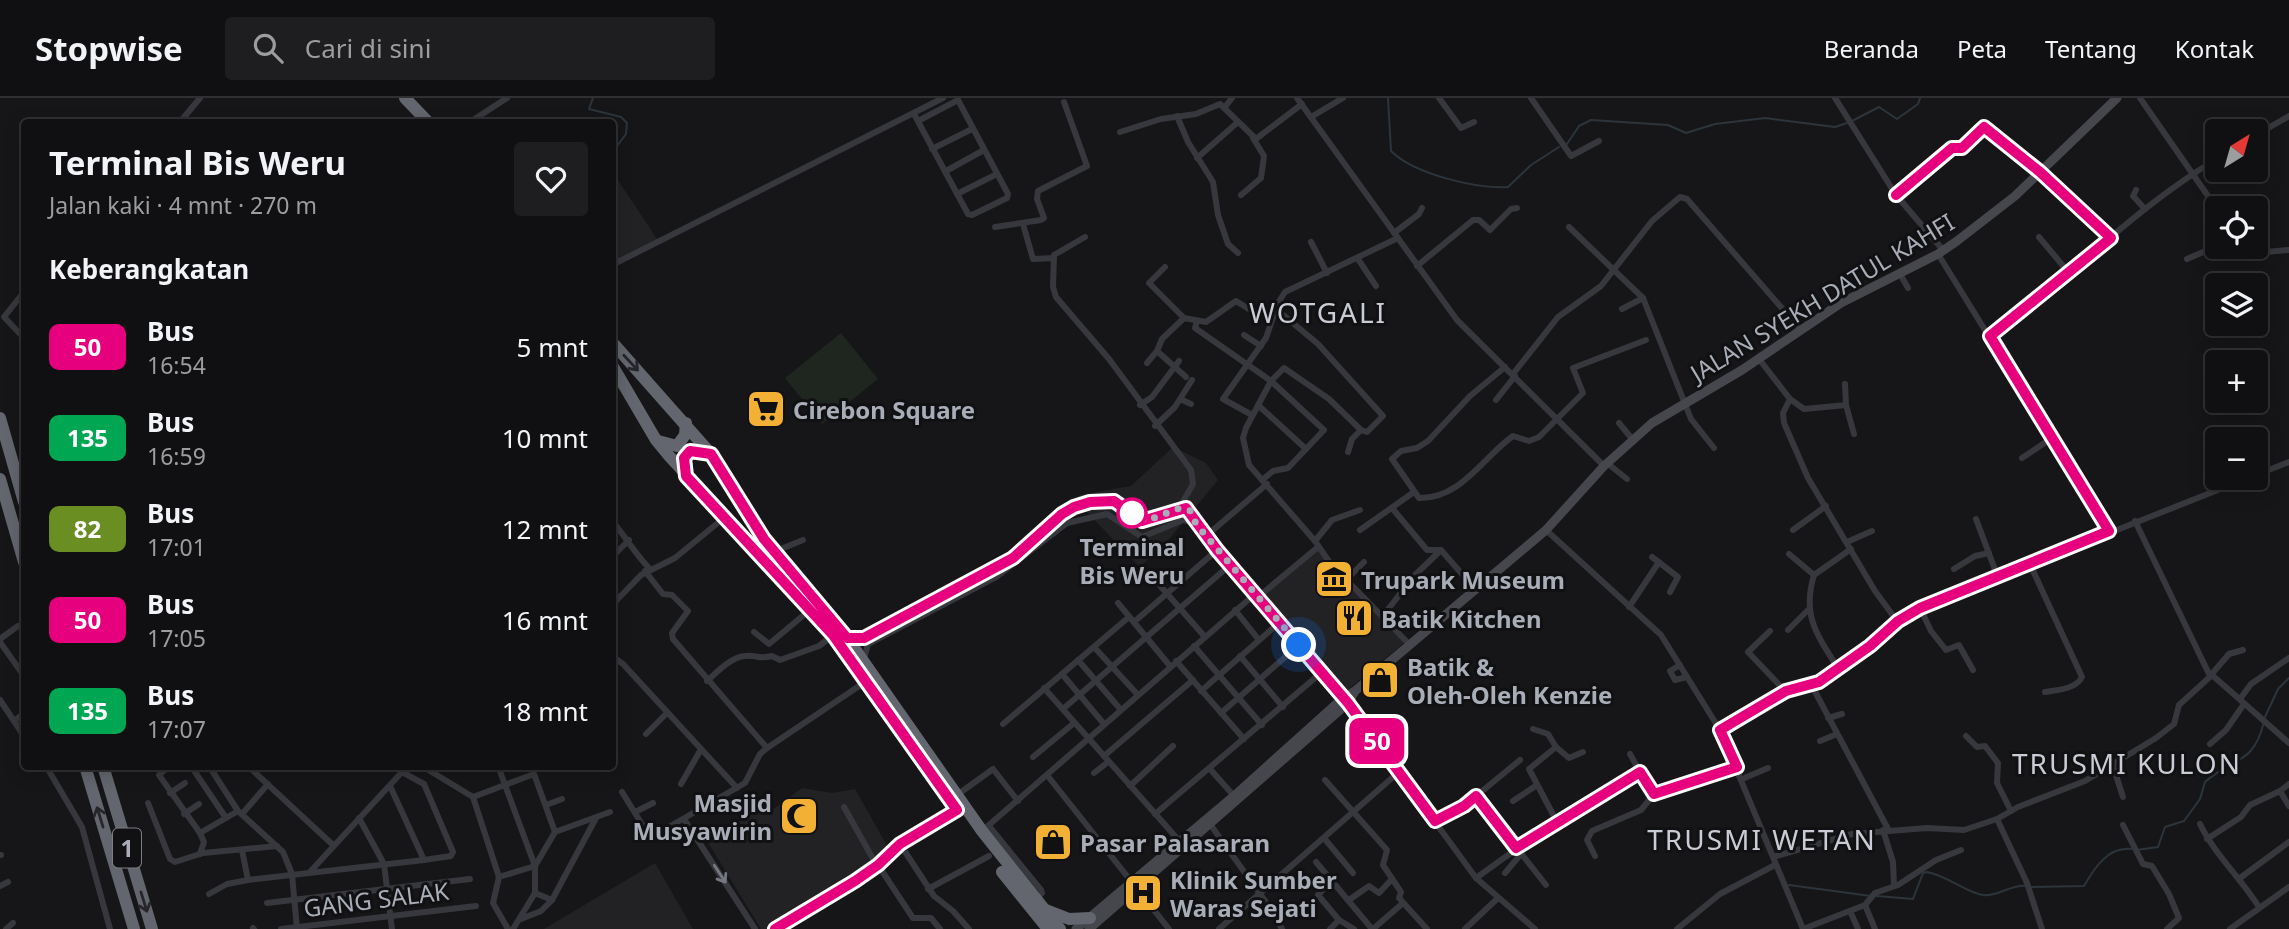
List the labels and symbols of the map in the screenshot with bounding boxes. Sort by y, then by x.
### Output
north arrow [2205,119,2268,182]
street label: JALAN SYEKH DATUL KAHFI [1682,205,1960,390]
district label: WOTGALI [1249,293,1387,331]
one-way arrow [623,354,640,371]
supermarket icon: Cirebon Square [745,388,787,430]
place label: Cirebon Square [793,393,975,426]
marker: Terminal Bis Weru [1117,498,1147,528]
place label: Terminal Bis Weru [1080,530,1184,591]
museum icon: Trupark Museum [1313,558,1355,600]
place label: Trupark Museum [1361,563,1565,596]
restaurant icon: Batik Kitchen [1333,597,1375,639]
place label: Batik Kitchen [1381,602,1542,635]
your location [1281,627,1316,662]
place label: Batik & Oleh-Oleh Kenzie [1407,650,1612,711]
shop icon: Batik & Oleh-Oleh Kenzie [1359,659,1401,701]
line badge: 50 [1346,718,1408,764]
district label: TRUSMI KULON [2012,744,2242,782]
place label: Masjid Musyawirin [632,786,772,847]
mosque icon: Masjid Musyawirin [778,795,820,837]
one-way arrow [92,806,105,828]
district label: TRUSMI WETAN [1647,820,1877,858]
shop icon: Pasar Palasaran [1032,821,1074,863]
place label: Pasar Palasaran [1080,826,1270,859]
road number: 1 [113,828,141,868]
place label: Klinik Sumber Waras Sejati [1170,863,1337,924]
one-way arrow [713,864,727,883]
hospital icon: Klinik Sumber Waras Sejati [1122,872,1164,914]
street label: GANG SALAK [302,874,451,924]
one-way arrow [138,891,151,913]

